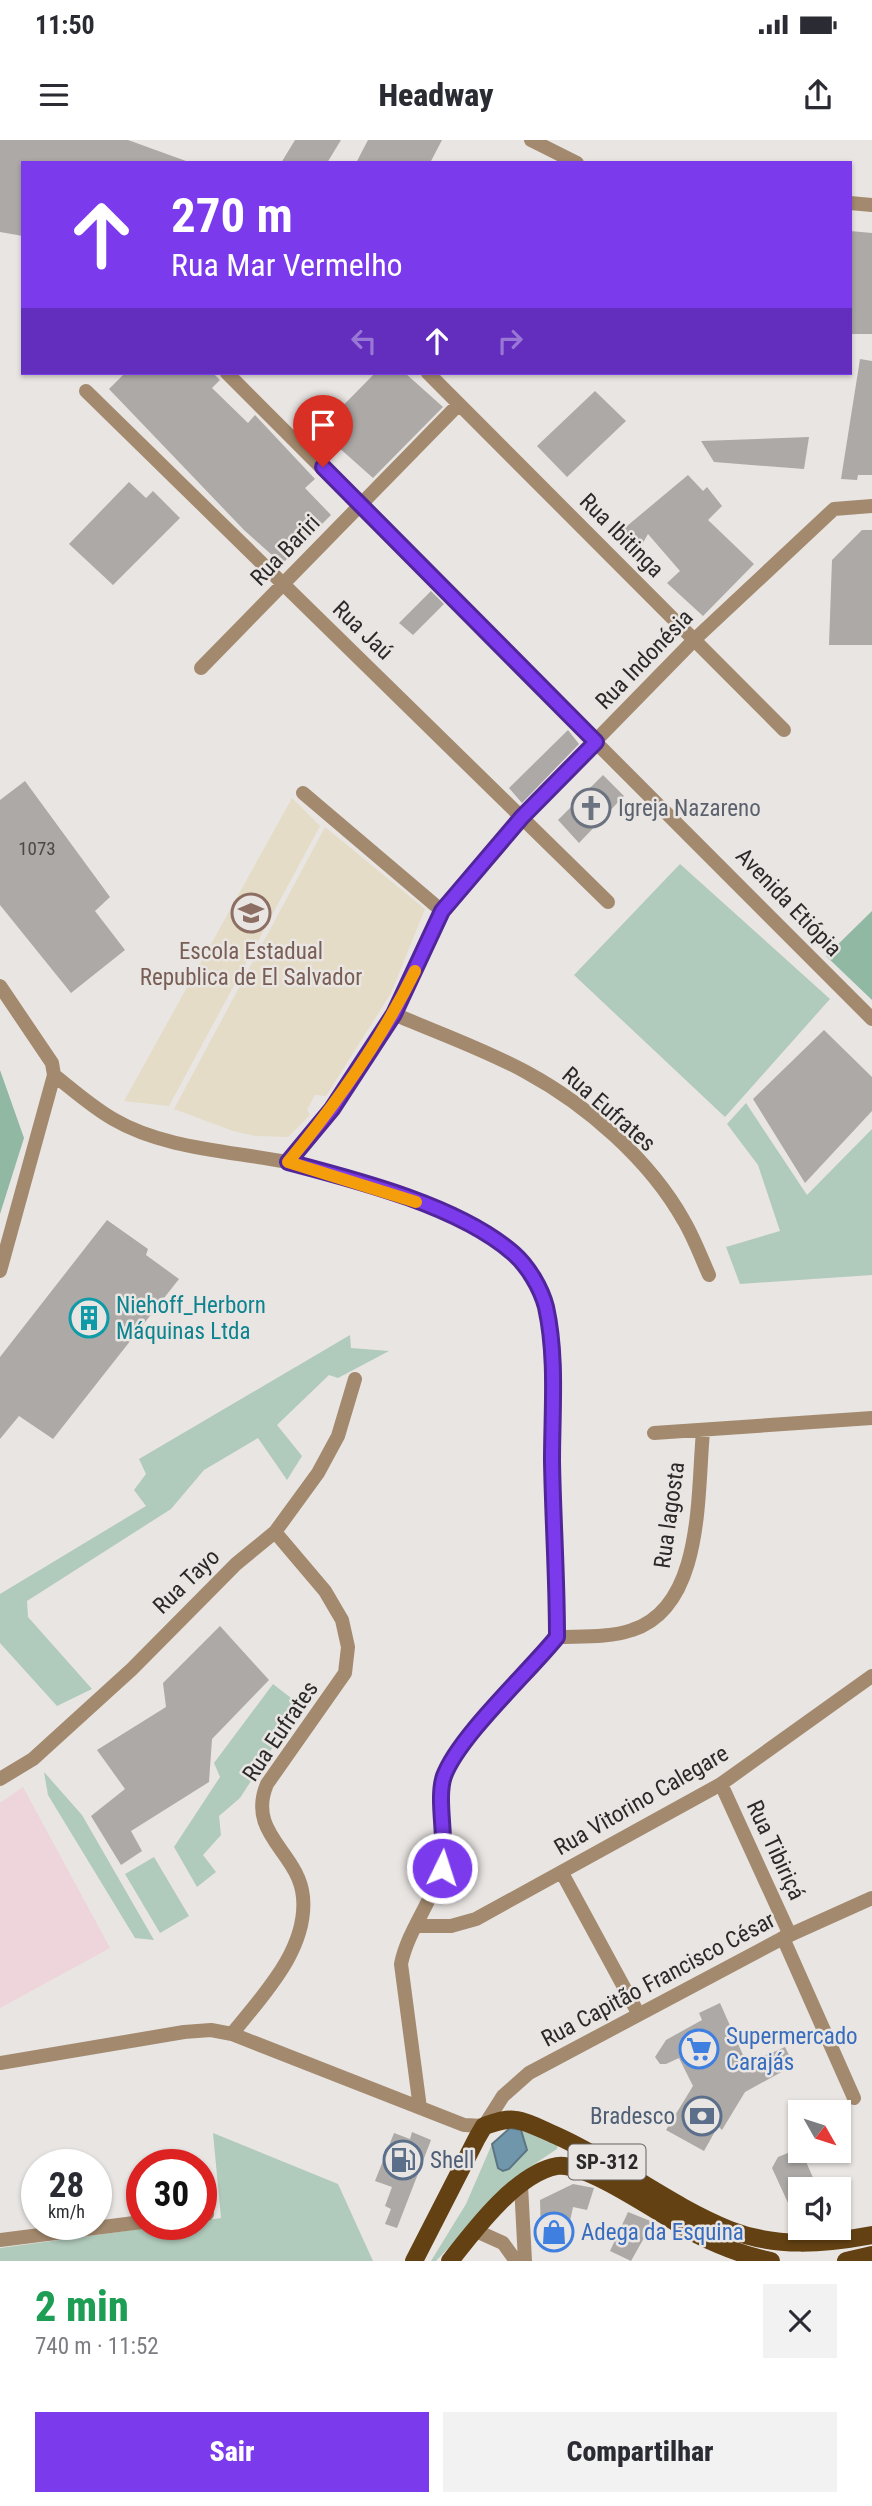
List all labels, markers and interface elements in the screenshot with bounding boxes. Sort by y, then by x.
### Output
text: 11:50 [35,10,95,40]
icon: menu [35,76,73,114]
text: Headway [378,76,494,114]
icon: share [799,76,837,114]
text: 270 m [171,187,293,244]
icon: ahead [56,189,147,280]
text: Rua Mar Vermelho [171,246,403,284]
icon: left [345,322,383,360]
icon: ahead [418,322,456,360]
icon: right [491,322,529,360]
pin [293,395,353,467]
icon: arrive [304,406,342,444]
street label: Rua Ibitinga [574,488,669,583]
street label: Rua Bariri [245,509,326,591]
street label: Rua Jaú [327,595,398,665]
street label: Rua Indonésia [590,604,699,715]
church icon: Igreja Nazareno [570,787,612,829]
place label: Igreja Nazareno [618,795,761,822]
house number: 1073 [18,837,56,860]
street label: Avenida Etiópia [730,843,847,962]
school or university icon: Escola Estadual Republica de El Salvador [230,892,272,934]
place label: Escola Estadual Republica de El Salvador [140,938,362,991]
street label: Rua Eufrates [556,1061,661,1157]
place label: Niehoff_Herborn Máquinas Ltda [116,1292,266,1345]
building icon: Niehoff_Herborn Máquinas Ltda [68,1297,110,1339]
street label: Rua lagosta [649,1460,690,1570]
street label: Rua Tayo [148,1543,225,1619]
street label: Rua Eufrates [237,1676,324,1786]
street label: Rua Vitorino Calegare [550,1740,733,1861]
street label: Rua Tibiriçá [741,1796,810,1904]
position arrow [405,1831,479,1905]
street label: Rua Capitão Francisco César [537,1906,780,2053]
place label: Supermercado Carajás [726,2023,858,2076]
supermarket icon: Supermercado Carajás [678,2028,720,2070]
bank icon: Bradesco [681,2095,723,2137]
north arrow [788,2100,850,2163]
map controls [788,2100,851,2240]
place label: Bradesco [590,2103,675,2130]
fuel station icon: Shell [382,2139,424,2181]
road number: SP-312 [568,2144,646,2179]
place label: Shell [430,2147,474,2174]
speed limit sign: 30 [126,2149,217,2240]
text: 28 [49,2165,84,2206]
button: sound [788,2177,851,2240]
text: km/h [48,2201,85,2222]
shop icon: Adega da Esquina [533,2211,575,2253]
place label: Adega da Esquina [581,2219,744,2246]
text: 2 min [35,2282,129,2331]
button: close [763,2284,837,2358]
text: 740 m · 11:52 [35,2333,159,2360]
button: Sair [35,2412,429,2492]
button: Compartilhar [443,2412,837,2492]

